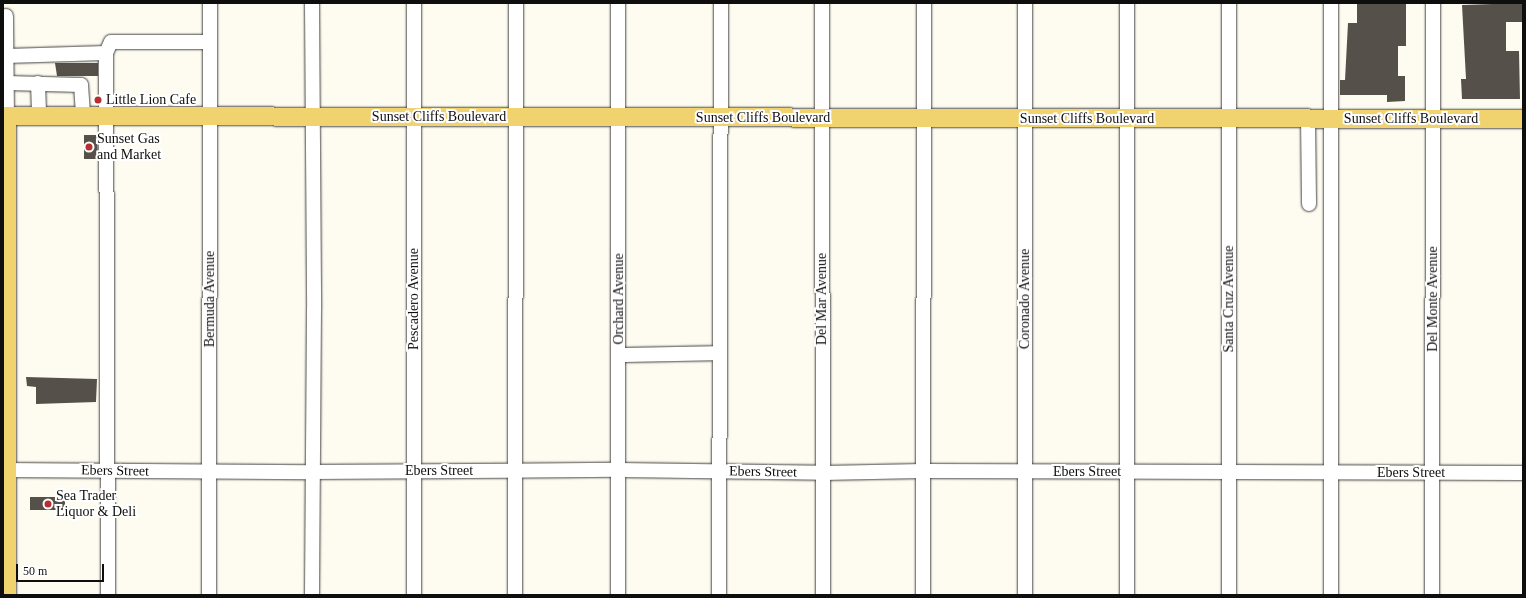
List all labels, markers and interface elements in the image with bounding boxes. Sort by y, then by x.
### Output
place label: Little Lion Cafe [106,92,196,108]
marker: Little Lion Cafe [93,95,103,105]
street label: Sunset Cliffs Boulevard [372,109,506,125]
street label: Sunset Cliffs Boulevard [696,110,830,126]
street label: Sunset Cliffs Boulevard [1020,111,1154,127]
street label: Sunset Cliffs Boulevard [1344,111,1478,127]
place label: Sunset Gas and Market [97,131,161,164]
marker: Sunset Gas and Market [84,142,94,152]
street label: Santa Cruz Avenue [1221,245,1237,353]
street label: Del Monte Avenue [1425,246,1441,352]
street label: Pescadero Avenue [406,248,422,350]
street label: Coronado Avenue [1017,248,1033,350]
street label: Bermuda Avenue [202,250,218,348]
street label: Del Mar Avenue [814,252,830,346]
street label: Orchard Avenue [611,253,627,345]
street label: Ebers Street [81,462,149,480]
street label: Ebers Street [405,463,473,479]
street label: Ebers Street [729,463,797,481]
street label: Ebers Street [1053,464,1121,480]
street label: Ebers Street [1377,465,1445,481]
place label: Sea Trader Liquor & Deli [56,488,136,520]
marker: Sea Trader Liquor & Deli [43,499,53,509]
scale bar [18,556,106,582]
text: 50 m [23,564,47,578]

